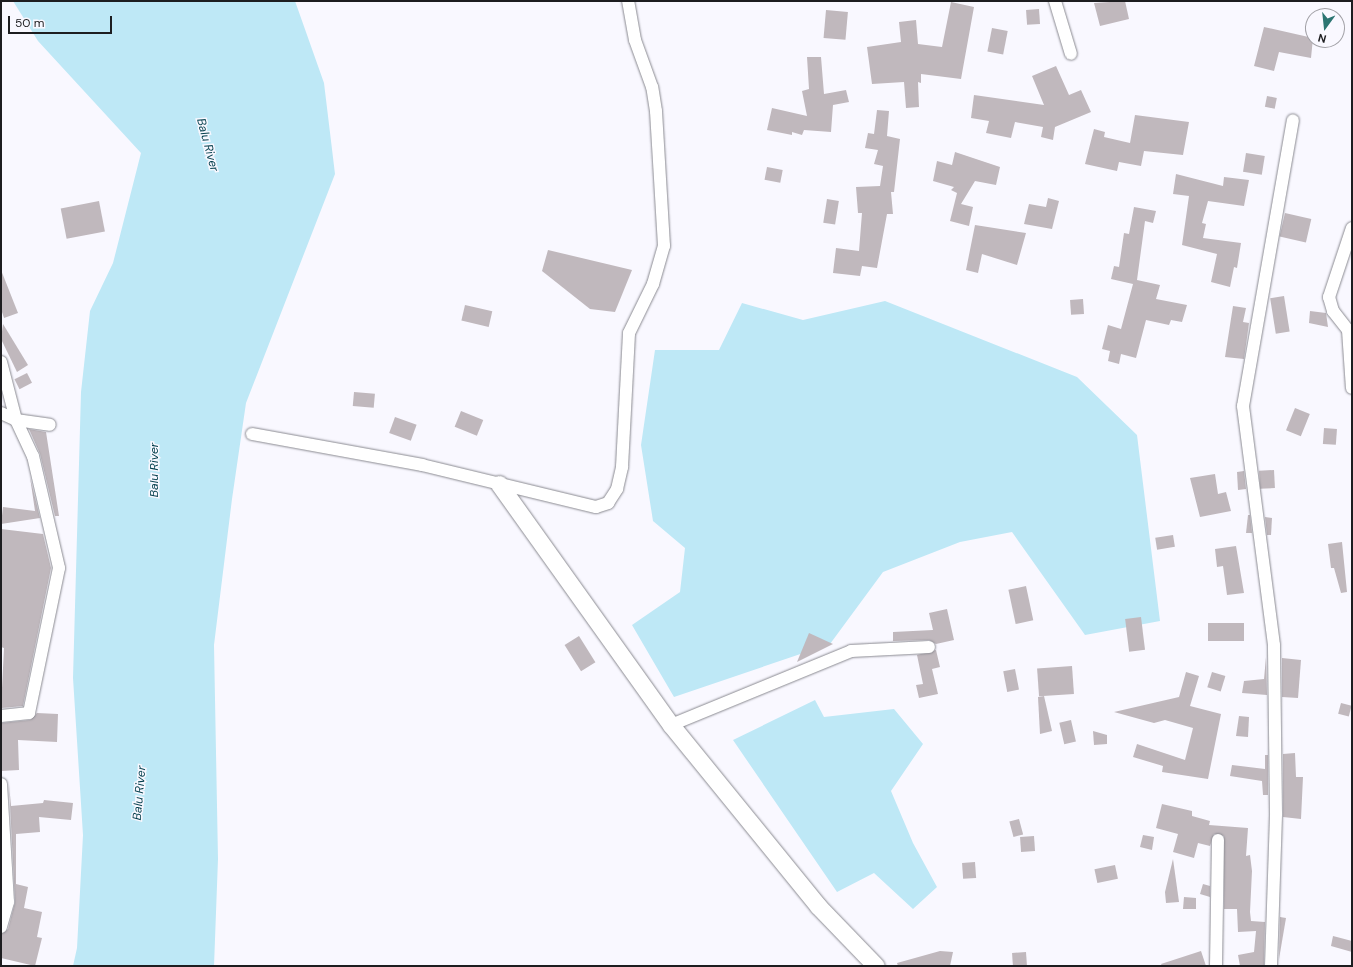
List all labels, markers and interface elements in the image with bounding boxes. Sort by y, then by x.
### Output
scale bar [10,8,114,34]
north arrow [1305,8,1345,48]
text: 50 m [15,15,44,31]
text: N [1316,31,1328,46]
water label: Balu River [193,117,221,173]
water label: Balu River [148,443,162,497]
water label: Balu River [130,765,150,821]

